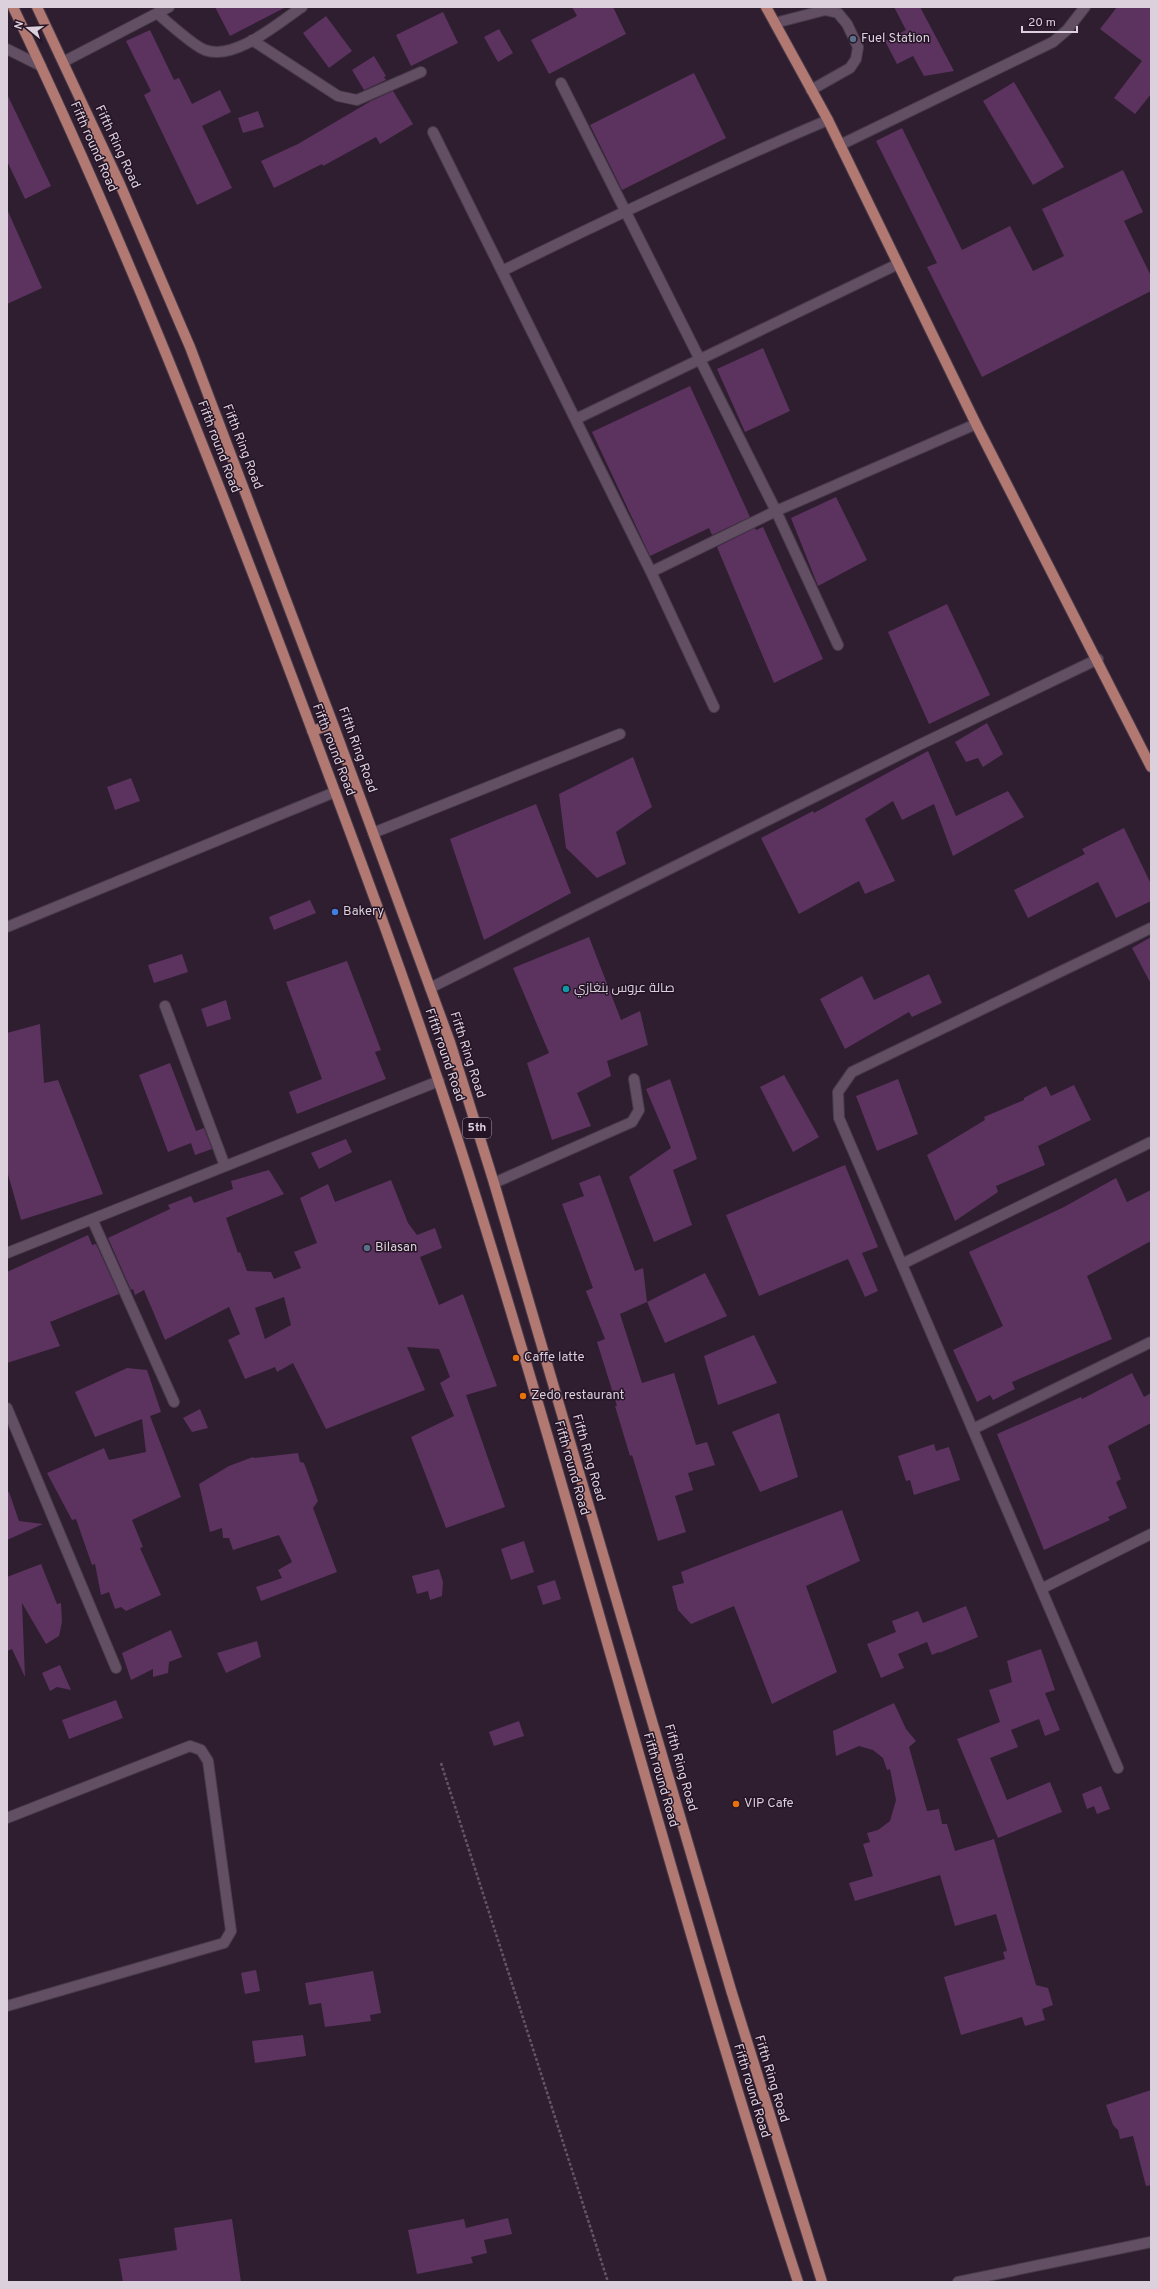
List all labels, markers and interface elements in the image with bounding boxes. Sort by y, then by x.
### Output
north arrow [8,8,48,48]
scale bar [1022,8,1077,34]
text: 20 m [1028,15,1056,31]
text: N [12,19,27,31]
place label: Fuel Station [861,31,930,47]
marker: Fuel Station [848,34,858,44]
street label: Fifth round Road [66,99,120,195]
street label: Fifth Ring Road [91,103,143,191]
street label: Fifth round Road [193,399,243,495]
street label: Fifth Ring Road [218,402,266,492]
street label: Fifth round Road [308,702,358,798]
street label: Fifth Ring Road [334,705,380,795]
place label: Bakery [343,904,384,920]
marker: Bakery [330,907,340,917]
place label: صالة عروس بنغازي [574,981,675,998]
marker: صالة عروس بنغازي [561,984,571,994]
street label: Fifth round Road [421,1006,467,1104]
street label: Fifth Ring Road [445,1010,489,1100]
road number: 5th [463,1118,491,1138]
place label: Bilasan [375,1240,417,1256]
marker: Bilasan [362,1243,372,1253]
place label: Caffe latte [524,1350,585,1366]
marker: Caffe latte [511,1353,521,1363]
place label: Zedo restaurant [531,1388,625,1404]
marker: Zedo restaurant [518,1391,528,1401]
street label: Fifth Ring Road [568,1413,608,1503]
street label: Fifth round Road [550,1419,592,1517]
street label: Fifth Ring Road [660,1723,700,1813]
street label: Fifth round Road [639,1731,681,1829]
place label: VIP Cafe [744,1796,794,1812]
marker: VIP Cafe [731,1799,741,1809]
street label: Fifth Ring Road [750,2034,792,2124]
street label: Fifth round Road [729,2042,773,2140]

